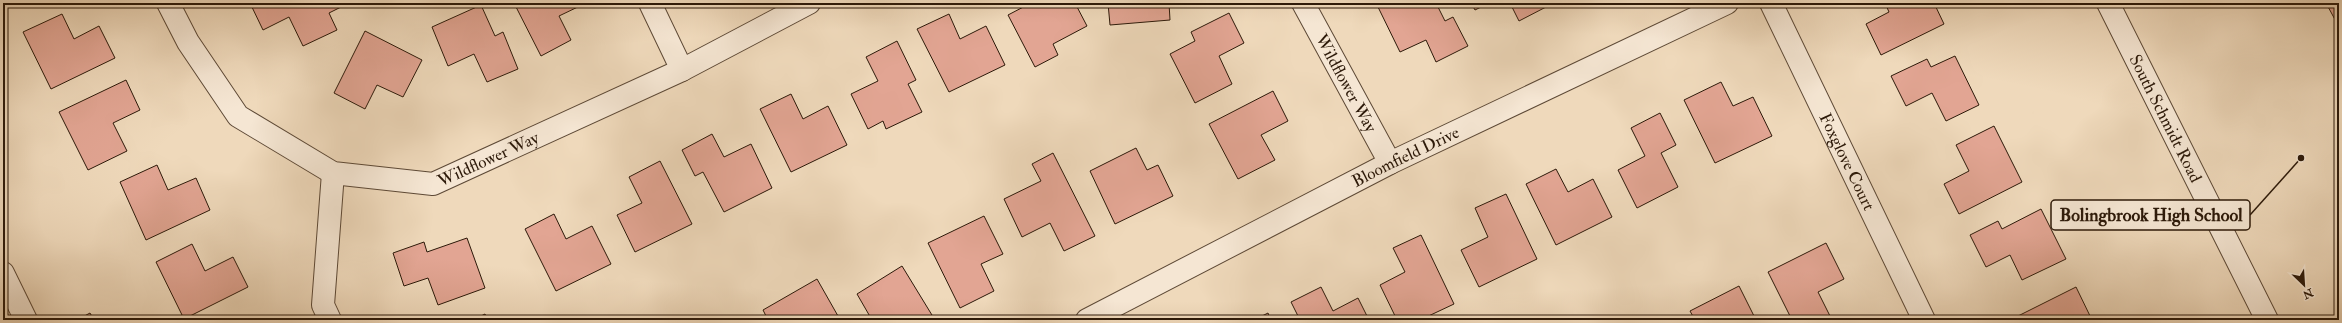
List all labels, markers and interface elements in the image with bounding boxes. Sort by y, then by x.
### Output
street label: Wildflower Way [1311,29,1382,137]
street label: South Schmidt Road [2125,51,2207,186]
street label: Foxglove Court [1815,109,1880,214]
street label: Bloomfield Drive [1348,121,1462,191]
street label: Wildflower Way [433,126,543,191]
callout: Bolingbrook High School [2051,200,2250,230]
text: Bolingbrook High School [2059,204,2243,227]
north arrow [2284,265,2324,305]
text: N [2300,285,2316,302]

